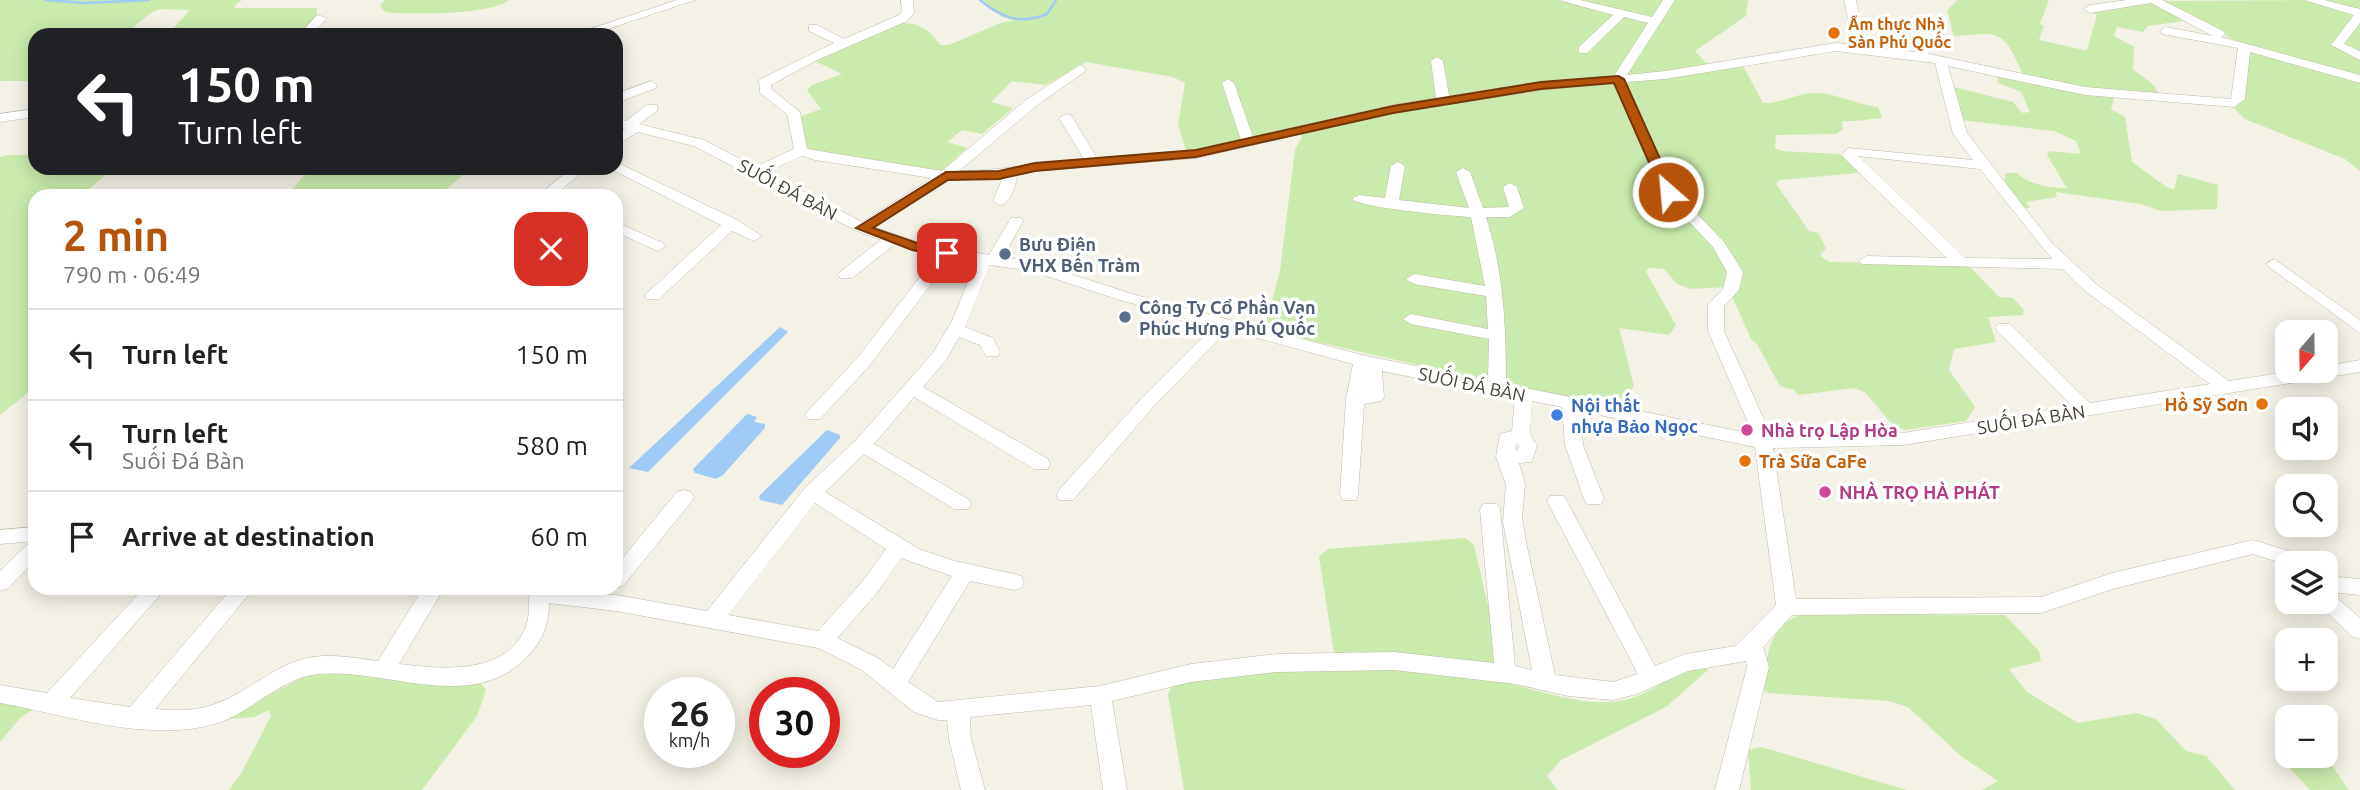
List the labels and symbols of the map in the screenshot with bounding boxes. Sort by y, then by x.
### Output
place label: Ẩm thực Nhà Sàn Phú Quốc [1848,15,1951,51]
marker: Ẩm thực Nhà Sàn Phú Quốc [1826,25,1842,41]
street label: SUỐI ĐÁ BÀN [735,150,843,223]
position arrow [1631,155,1705,229]
pin [917,223,977,283]
place label: Bưu Điện VHX Bến Tràm [1019,234,1140,275]
marker: Bưu Điện VHX Bến Tràm [997,246,1013,262]
place label: Công Ty Cổ Phần Vạn Phúc Hưng Phú Quốc [1139,294,1316,338]
marker: Công Ty Cổ Phần Vạn Phúc Hưng Phú Quốc [1117,309,1133,325]
north arrow [2275,320,2338,383]
street label: SUỐI ĐÁ BÀN [1417,358,1528,405]
place label: Hồ Sỹ Sơn [2164,391,2248,414]
place label: Nội thất nhựa Bảo Ngọc [1571,392,1698,436]
street label: SUỐI ĐÁ BÀN [1975,395,2086,437]
marker: Hồ Sỹ Sơn [2254,396,2270,412]
marker: Nội thất nhựa Bảo Ngọc [1549,407,1565,423]
place label: Nhà trọ Lập Hòa [1761,420,1898,440]
marker: Nhà trọ Lập Hòa [1739,422,1755,438]
place label: Trà Sữa CaFe [1759,451,1867,471]
marker: Trà Sữa CaFe [1737,453,1753,469]
place label: NHÀ TRỌ HÀ PHÁT [1839,481,2000,502]
marker: NHÀ TRỌ HÀ PHÁT [1817,484,1833,500]
speed limit sign: 30 [749,677,840,768]

